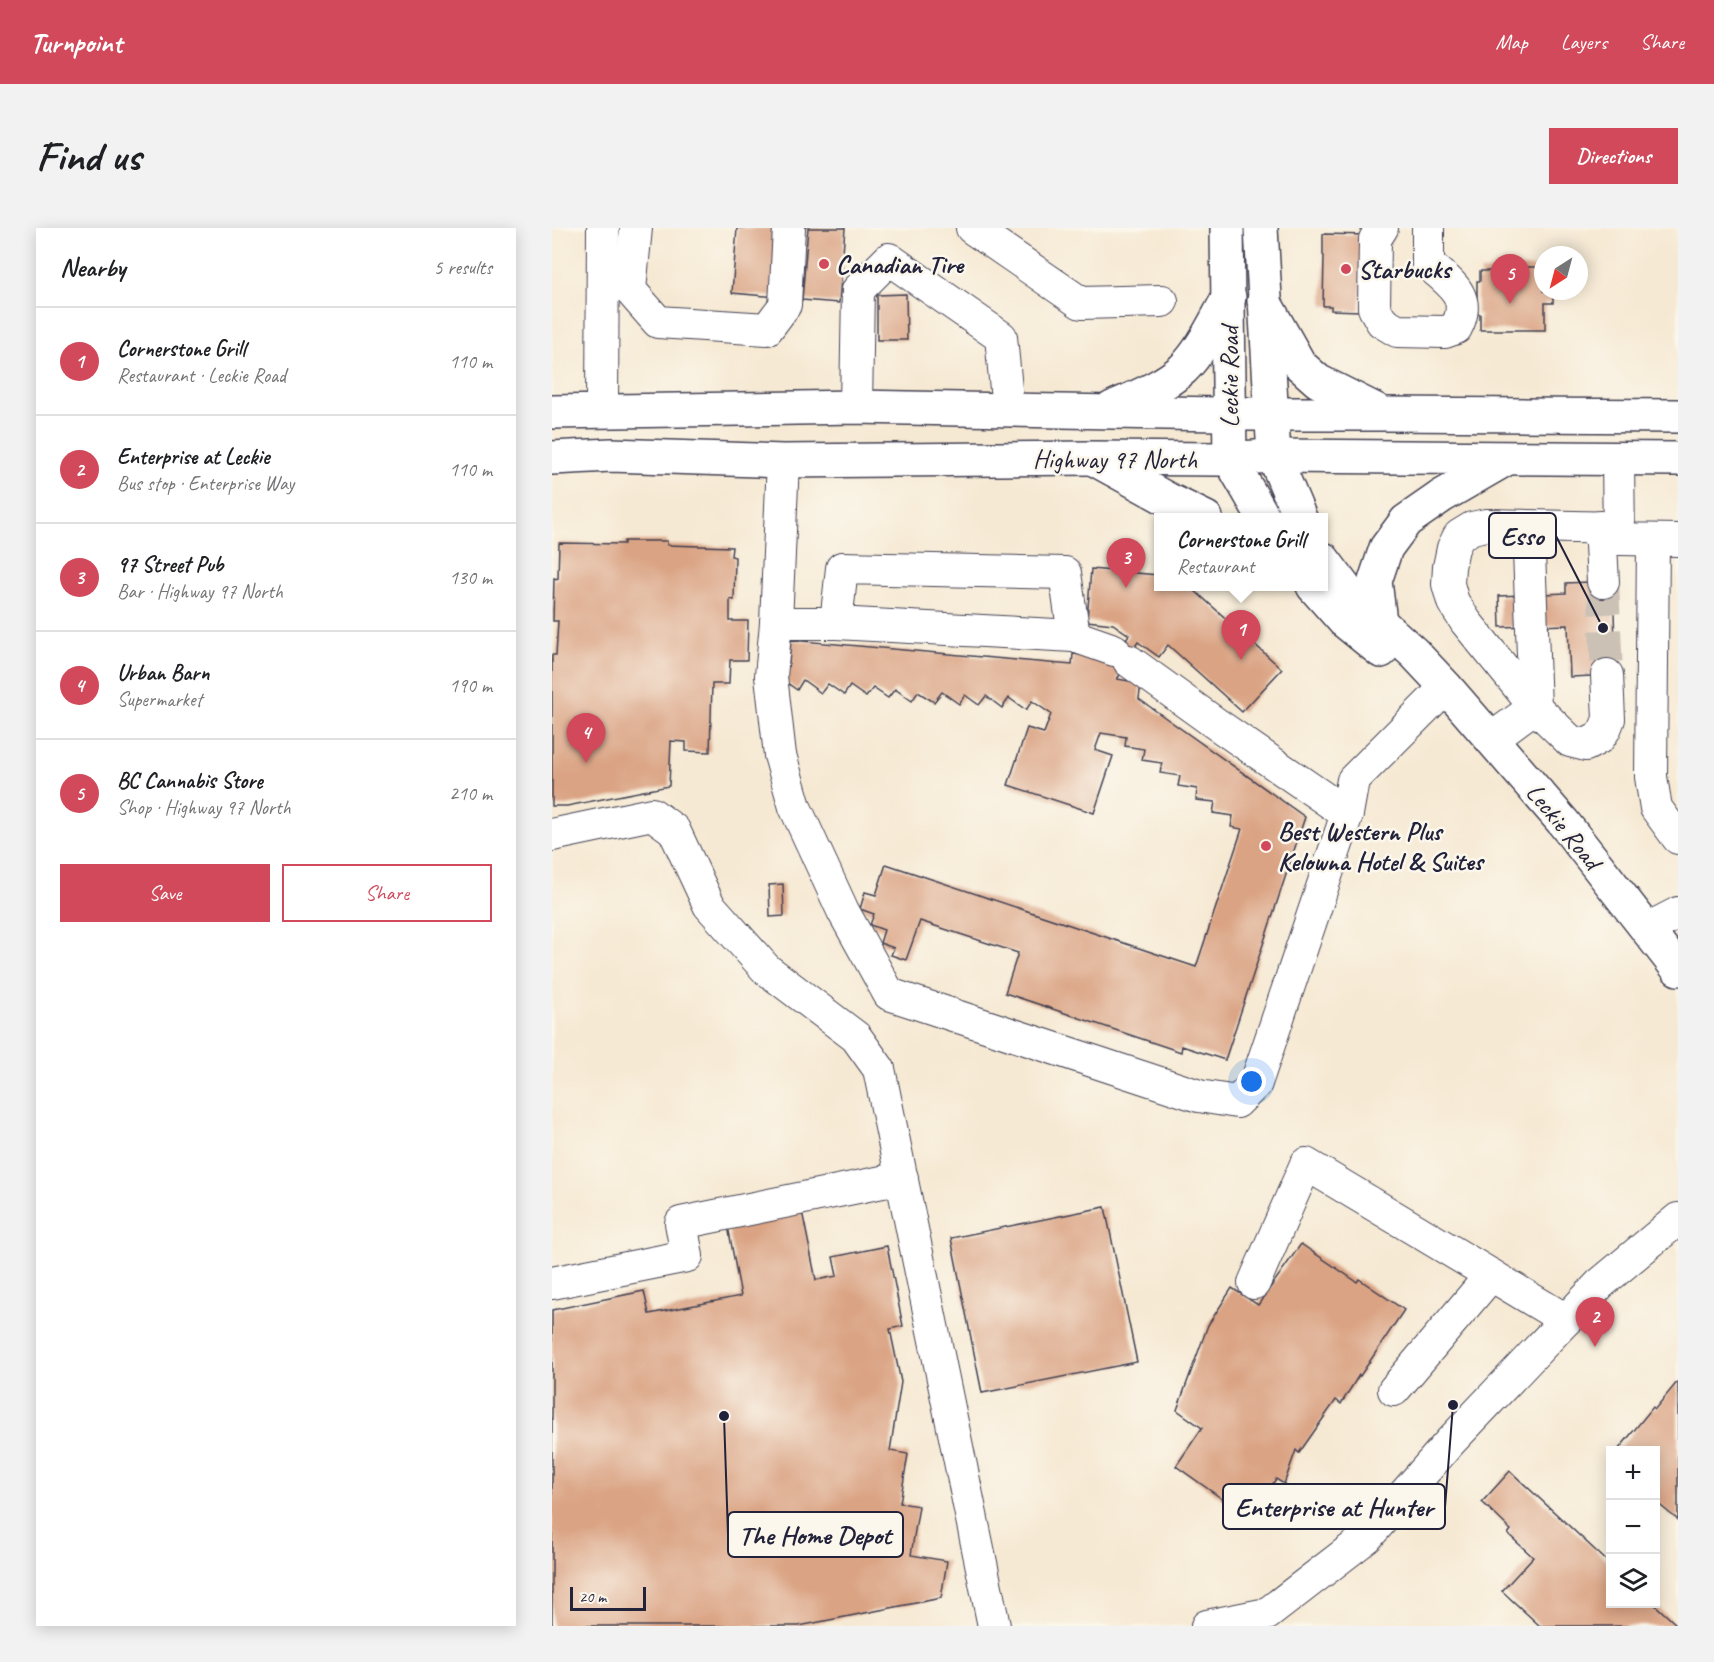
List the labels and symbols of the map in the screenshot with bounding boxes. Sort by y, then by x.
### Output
north arrow [1534,246,1588,300]
place label: Canadian Tire [836,248,965,281]
place label: Starbucks [1358,253,1453,286]
pin: 5 [1490,254,1530,304]
marker: Canadian Tire [817,257,831,271]
marker: Starbucks [1339,262,1353,276]
street label: Leckie Road [1213,323,1246,428]
street label: Highway 97 North [1033,443,1198,476]
callout: Esso [1489,513,1556,558]
text: Esso [1500,519,1546,553]
pin: 3 [1106,538,1146,588]
pin: 1 [1222,610,1260,660]
pin: 4 [567,714,606,763]
street label: Leckie Road [1519,777,1611,879]
place label: Best Western Plus Kelowna Hotel & Suites [1278,815,1486,878]
marker: Best Western Plus Kelowna Hotel & Suites [1259,839,1273,853]
your location [1237,1067,1266,1096]
pin: 2 [1576,1298,1614,1347]
callout: Enterprise at Hunter [1223,1484,1445,1529]
text: Enterprise at Hunter [1235,1490,1436,1524]
callout: The Home Depot [728,1512,903,1557]
text: The Home Depot [739,1518,894,1552]
scale bar [570,1584,646,1612]

